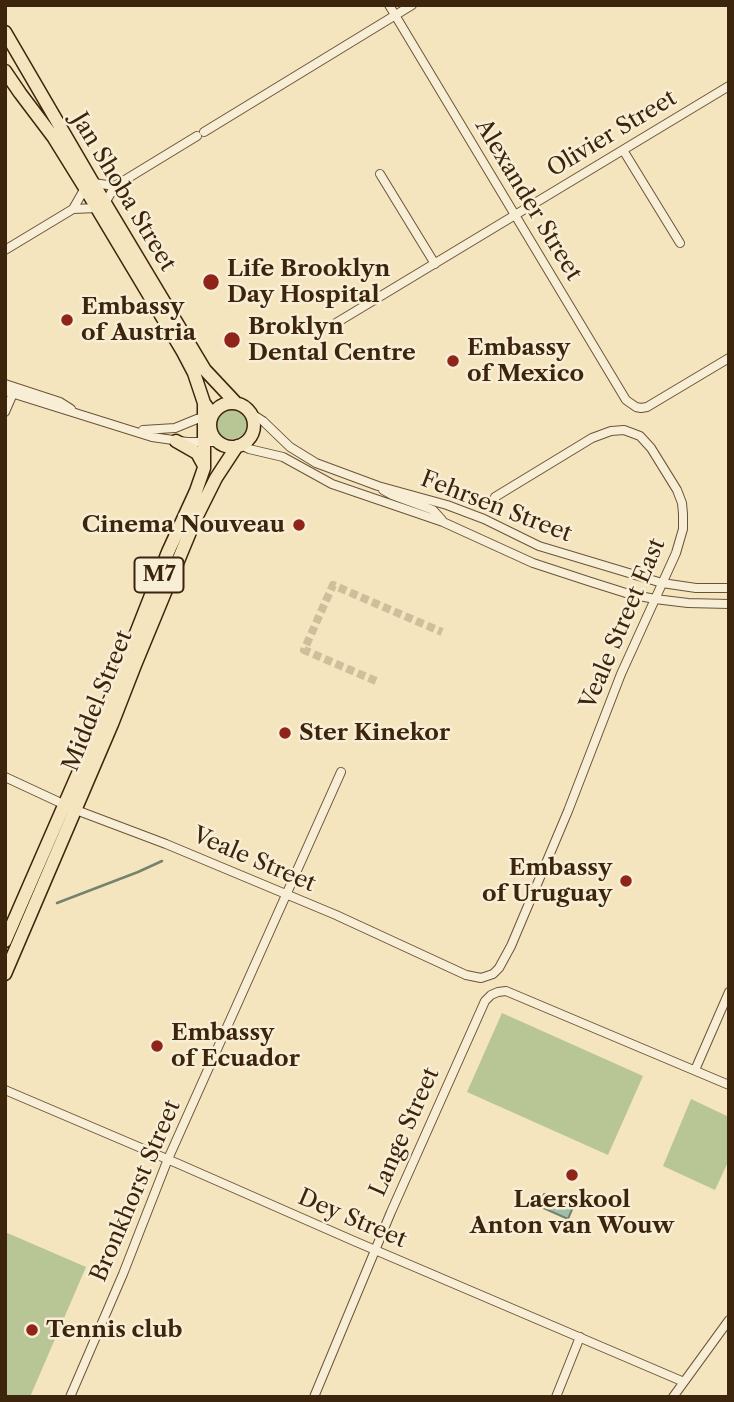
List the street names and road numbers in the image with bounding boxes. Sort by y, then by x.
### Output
street label: Olivier Street [542,85,682,183]
street label: Jan Shoba Street [65,108,181,276]
street label: Alexander Street [469,114,587,286]
street label: Fehrsen Street [417,466,575,548]
street label: Veale Street East [575,535,671,713]
road number: M7 [134,558,184,592]
street label: Middel Street [57,627,139,775]
street label: Veale Street [189,822,319,898]
street label: Lange Street [364,1063,446,1201]
street label: Bronkhorst Street [85,1096,187,1286]
street label: Dey Street [294,1184,410,1254]

